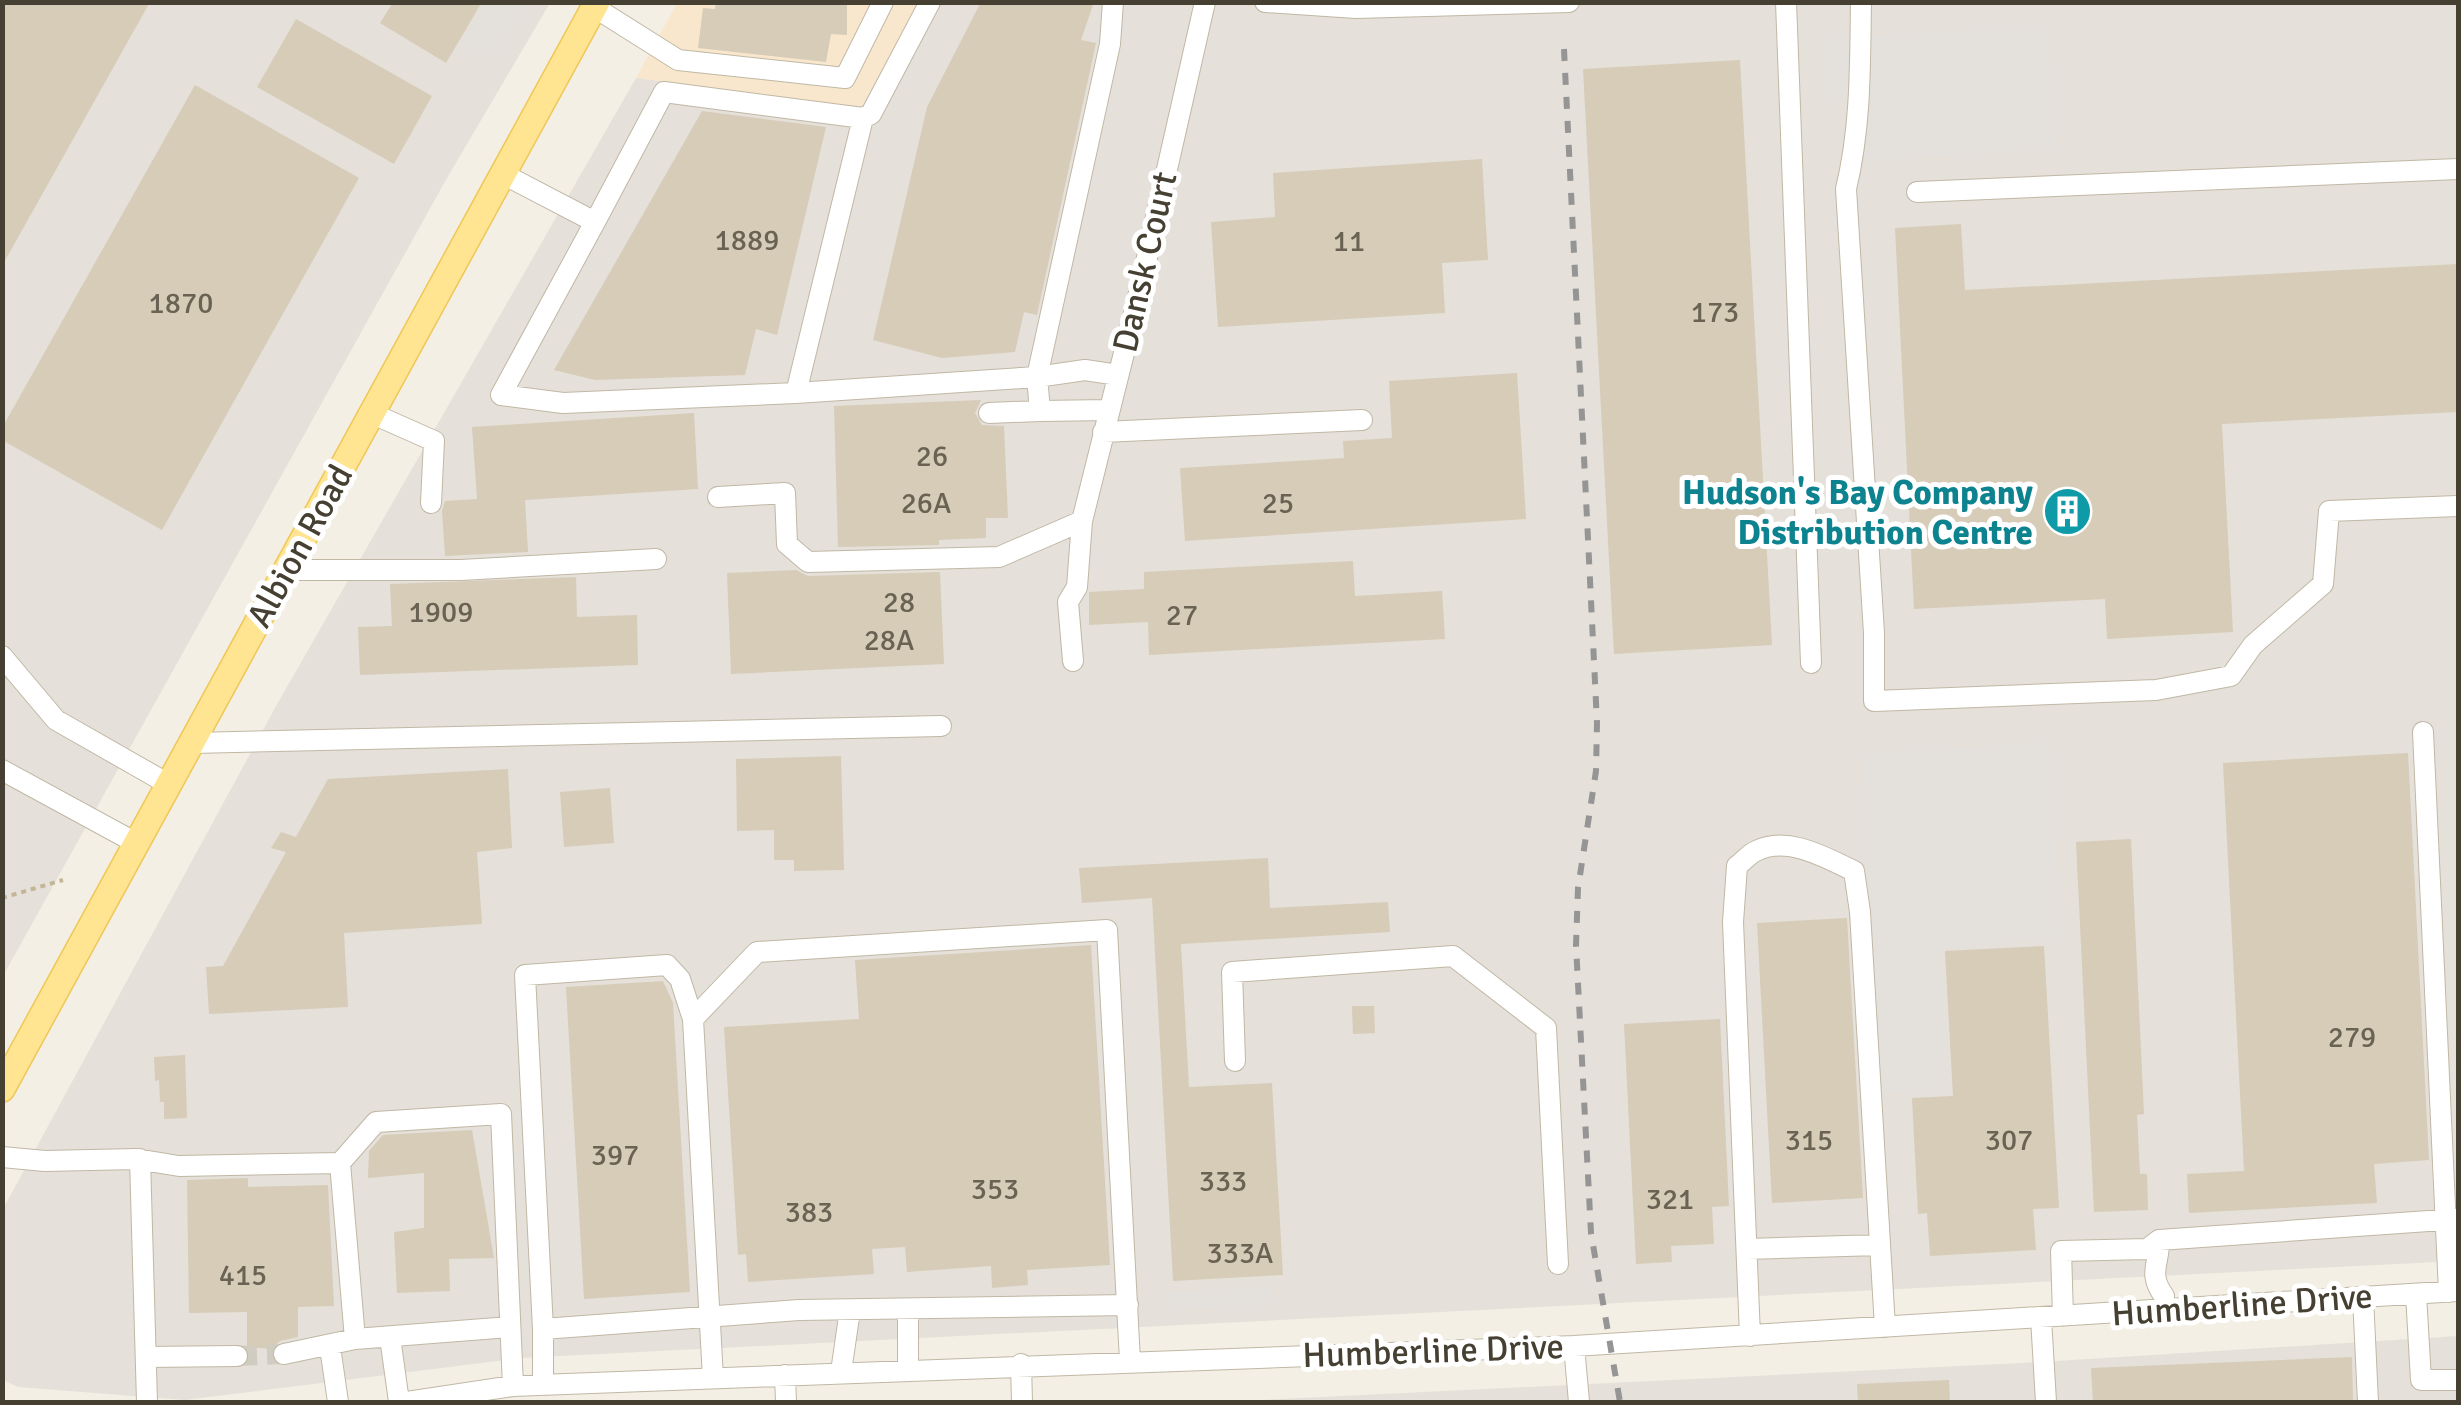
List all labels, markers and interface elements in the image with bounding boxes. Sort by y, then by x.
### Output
street label: Dansk Court [1103,168,1187,356]
house number: 1889 [715,222,779,259]
house number: 11 [1333,223,1365,260]
house number: 1870 [149,285,213,322]
house number: 173 [1691,294,1739,331]
house number: 26 [916,438,948,475]
street label: Albion Road [238,457,362,635]
place label: Hudson's Bay Company Distribution Centre [1682,471,2034,554]
house number: 26A [901,485,951,522]
house number: 25 [1262,485,1294,522]
building icon: Hudson's Bay Company Distribution Centre [2042,486,2094,538]
house number: 28 [883,584,915,621]
house number: 1909 [409,594,473,631]
house number: 27 [1166,597,1198,634]
house number: 28A [864,622,914,659]
house number: 279 [2328,1019,2376,1056]
house number: 315 [1785,1122,1833,1159]
house number: 307 [1985,1122,2033,1159]
house number: 397 [591,1137,639,1174]
house number: 333 [1199,1163,1247,1200]
house number: 353 [971,1171,1019,1208]
house number: 321 [1646,1181,1694,1218]
house number: 383 [785,1194,833,1231]
house number: 333A [1207,1235,1273,1272]
house number: 415 [219,1257,267,1294]
street label: Humberline Drive [2110,1274,2374,1336]
street label: Humberline Drive [1301,1325,1565,1377]

